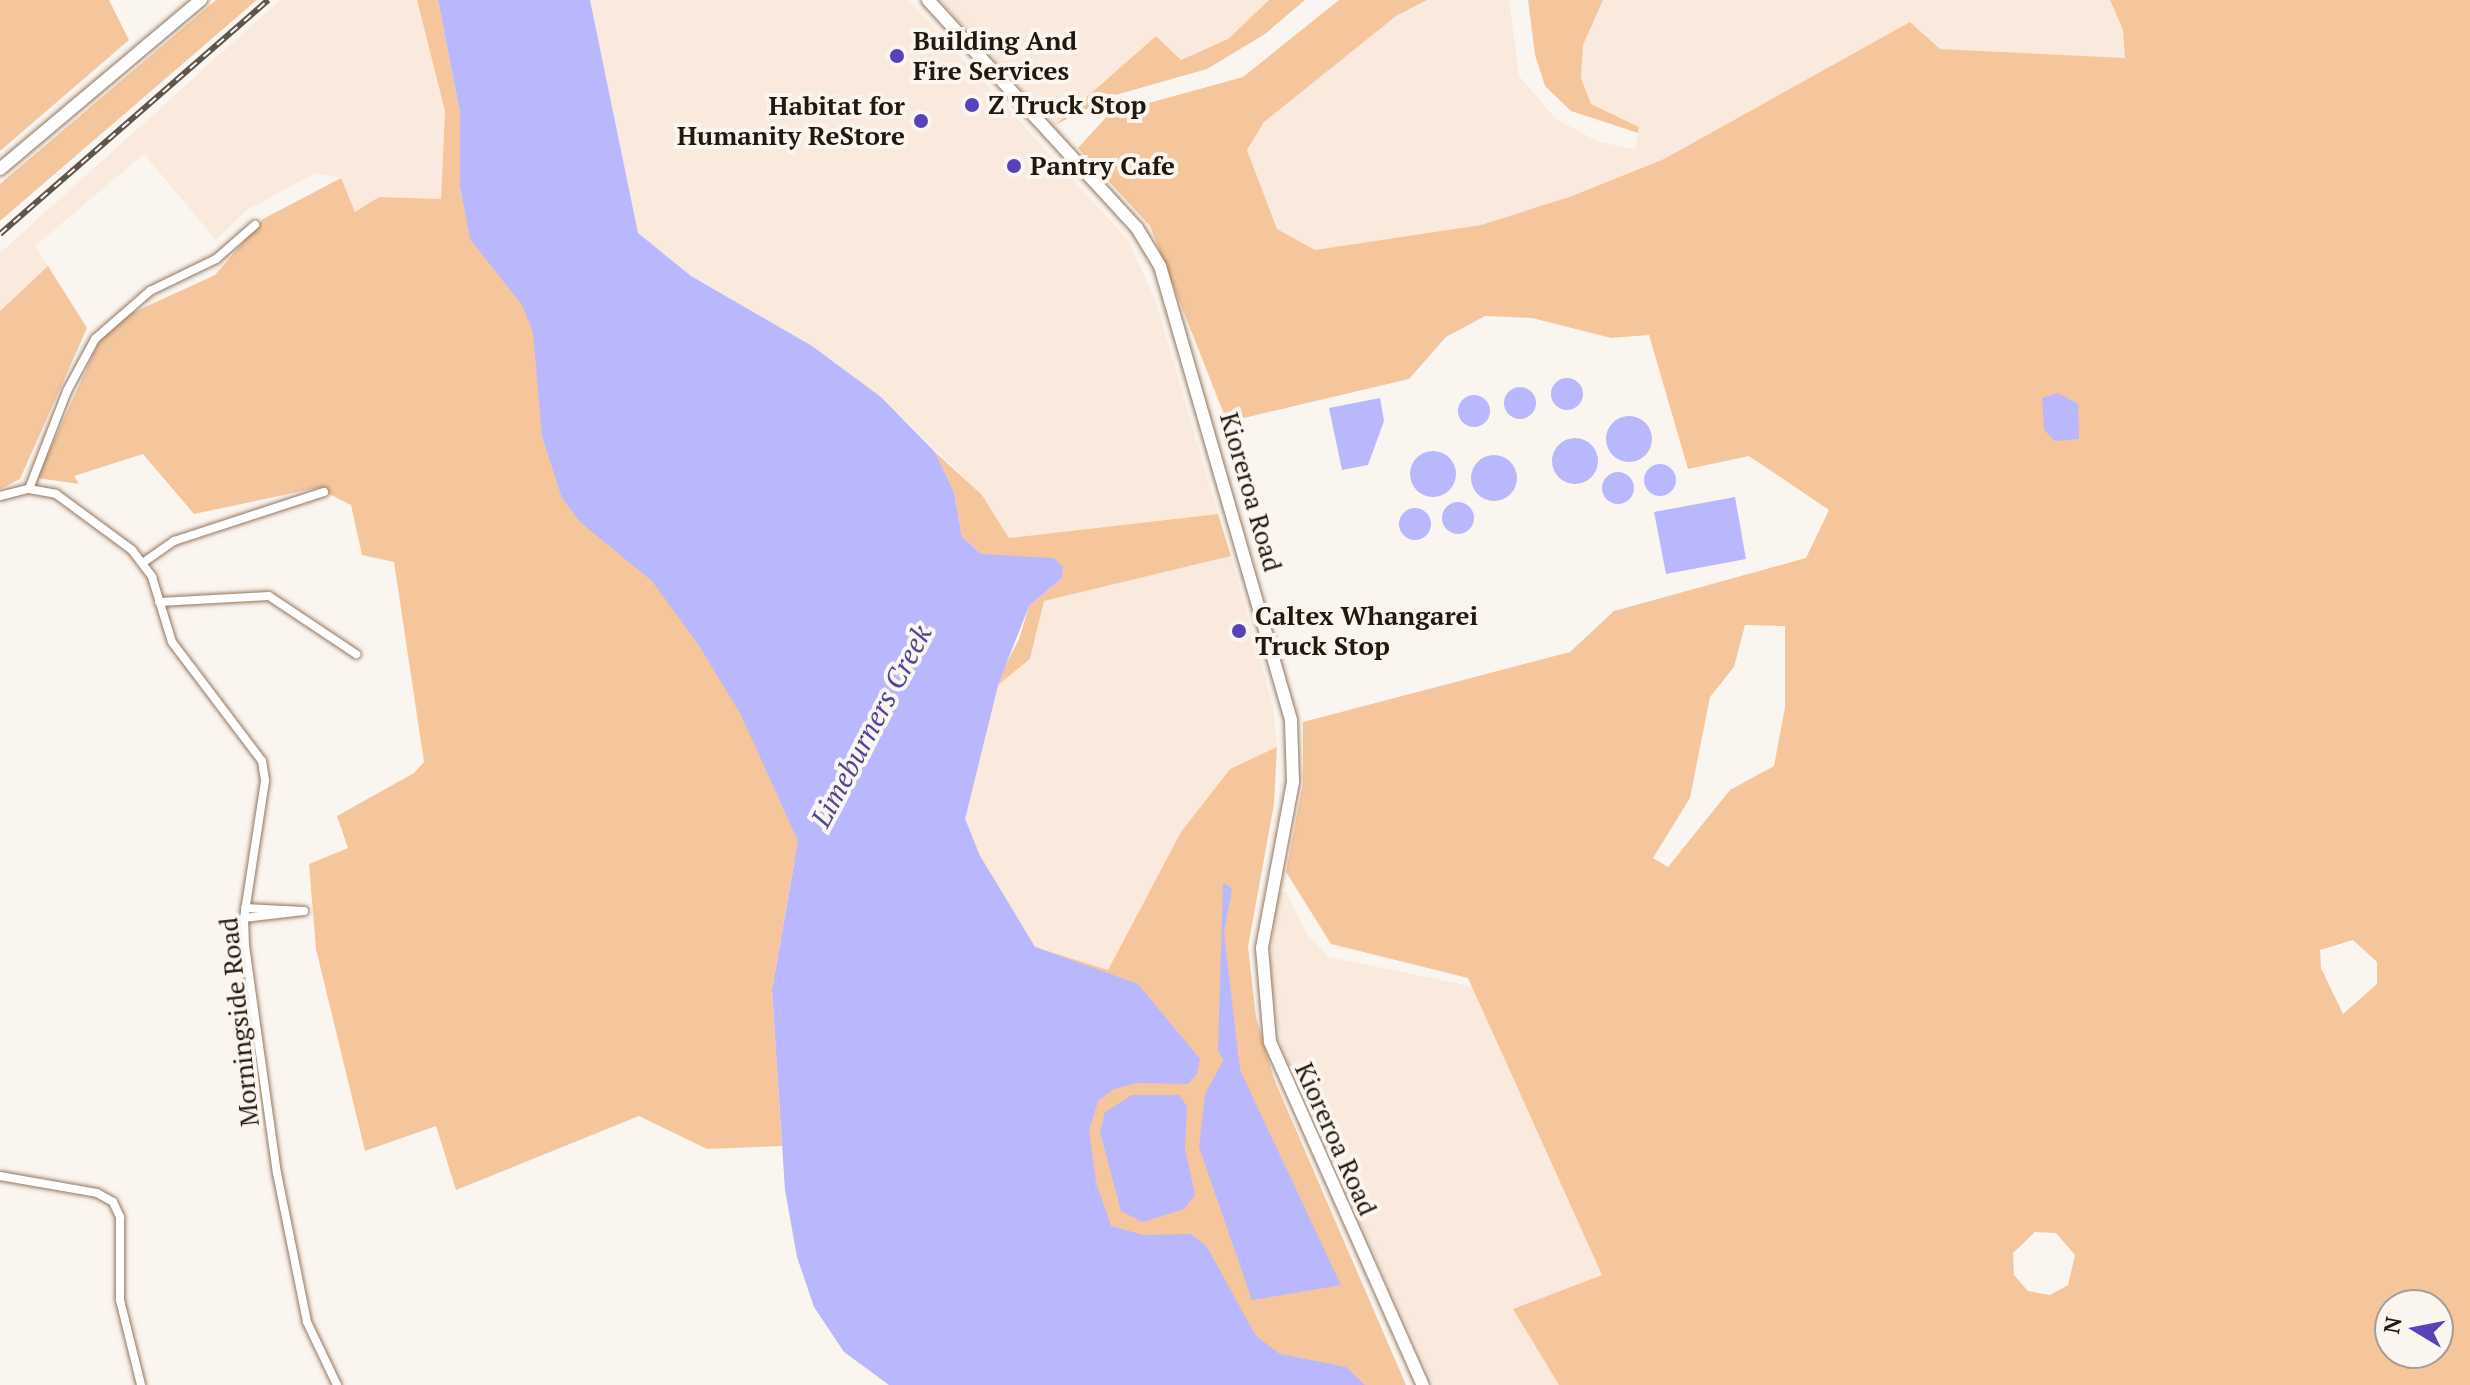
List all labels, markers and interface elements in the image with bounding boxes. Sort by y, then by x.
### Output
place label: Building And Fire Services [913,25,1077,86]
marker: Building And Fire Services [888,47,906,65]
place label: Z Truck Stop [988,89,1146,121]
place label: Habitat for Humanity ReStore [677,90,905,152]
marker: Z Truck Stop [963,96,981,114]
marker: Habitat for Humanity ReStore [912,112,930,130]
place label: Pantry Cafe [1030,150,1175,182]
marker: Pantry Cafe [1005,157,1023,175]
street label: Kioreroa Road [1213,409,1289,575]
place label: Caltex Whangarei Truck Stop [1255,600,1478,662]
water label: Limeburners Creek [804,619,938,833]
marker: Caltex Whangarei Truck Stop [1230,622,1248,640]
street label: Morningside Road [212,916,266,1128]
street label: Kioreroa Road [1288,1058,1384,1220]
north arrow [2374,1289,2454,1369]
text: N [2376,1314,2408,1336]

